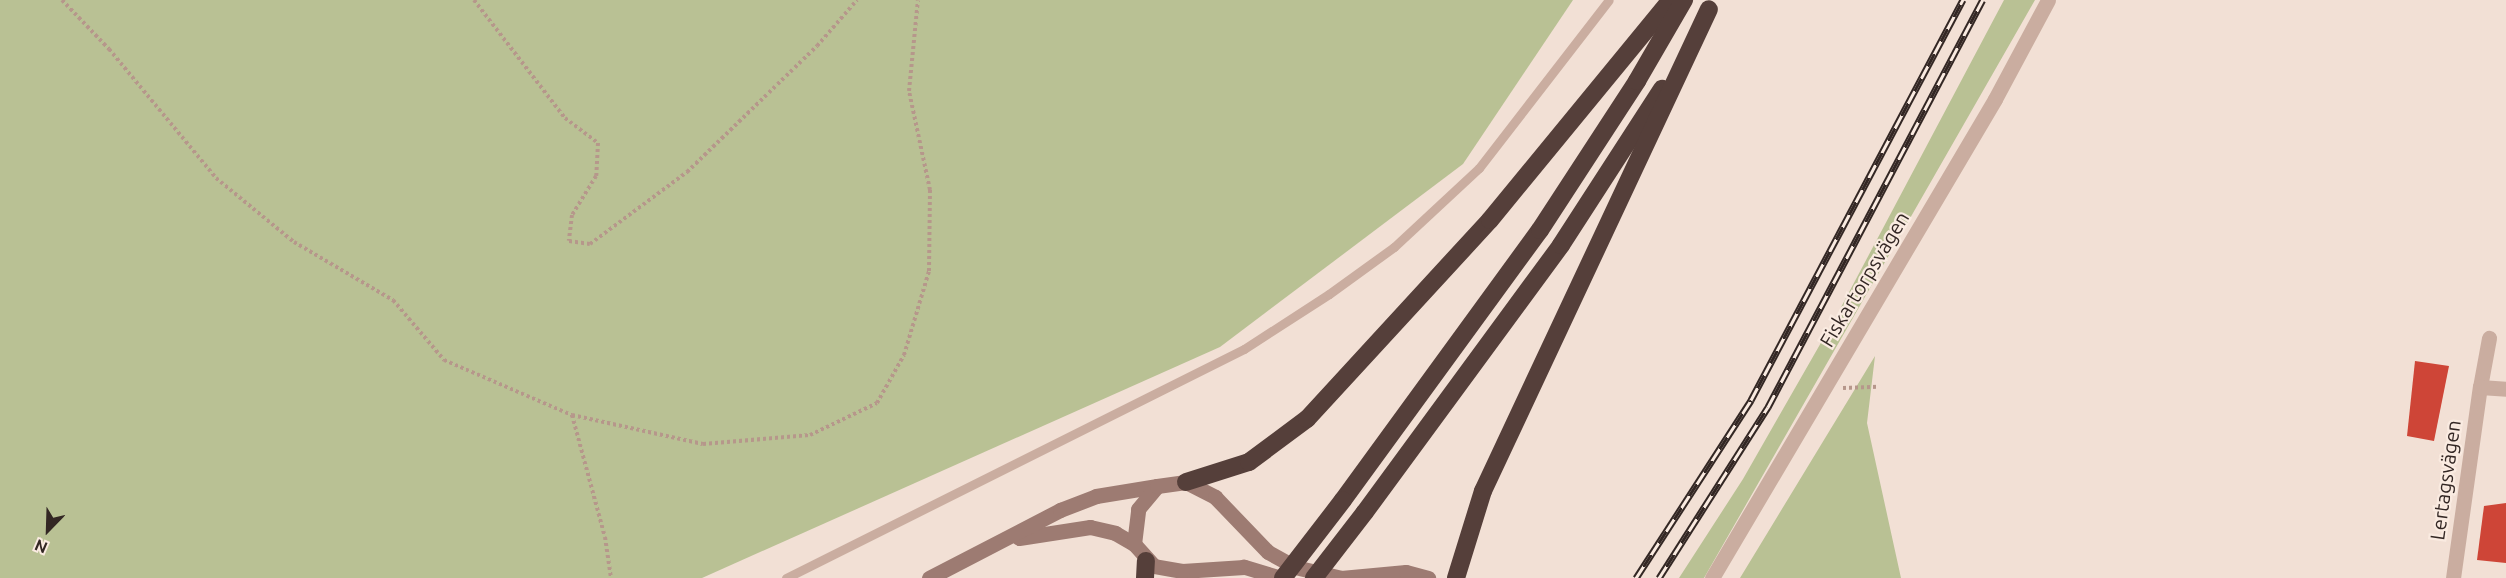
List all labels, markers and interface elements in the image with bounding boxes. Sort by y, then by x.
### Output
street label: Fiskartorpsvägen [1814,207,1914,351]
street label: Lertagsvägen [2425,418,2465,542]
north arrow [18,500,78,560]
text: N [32,536,50,557]

